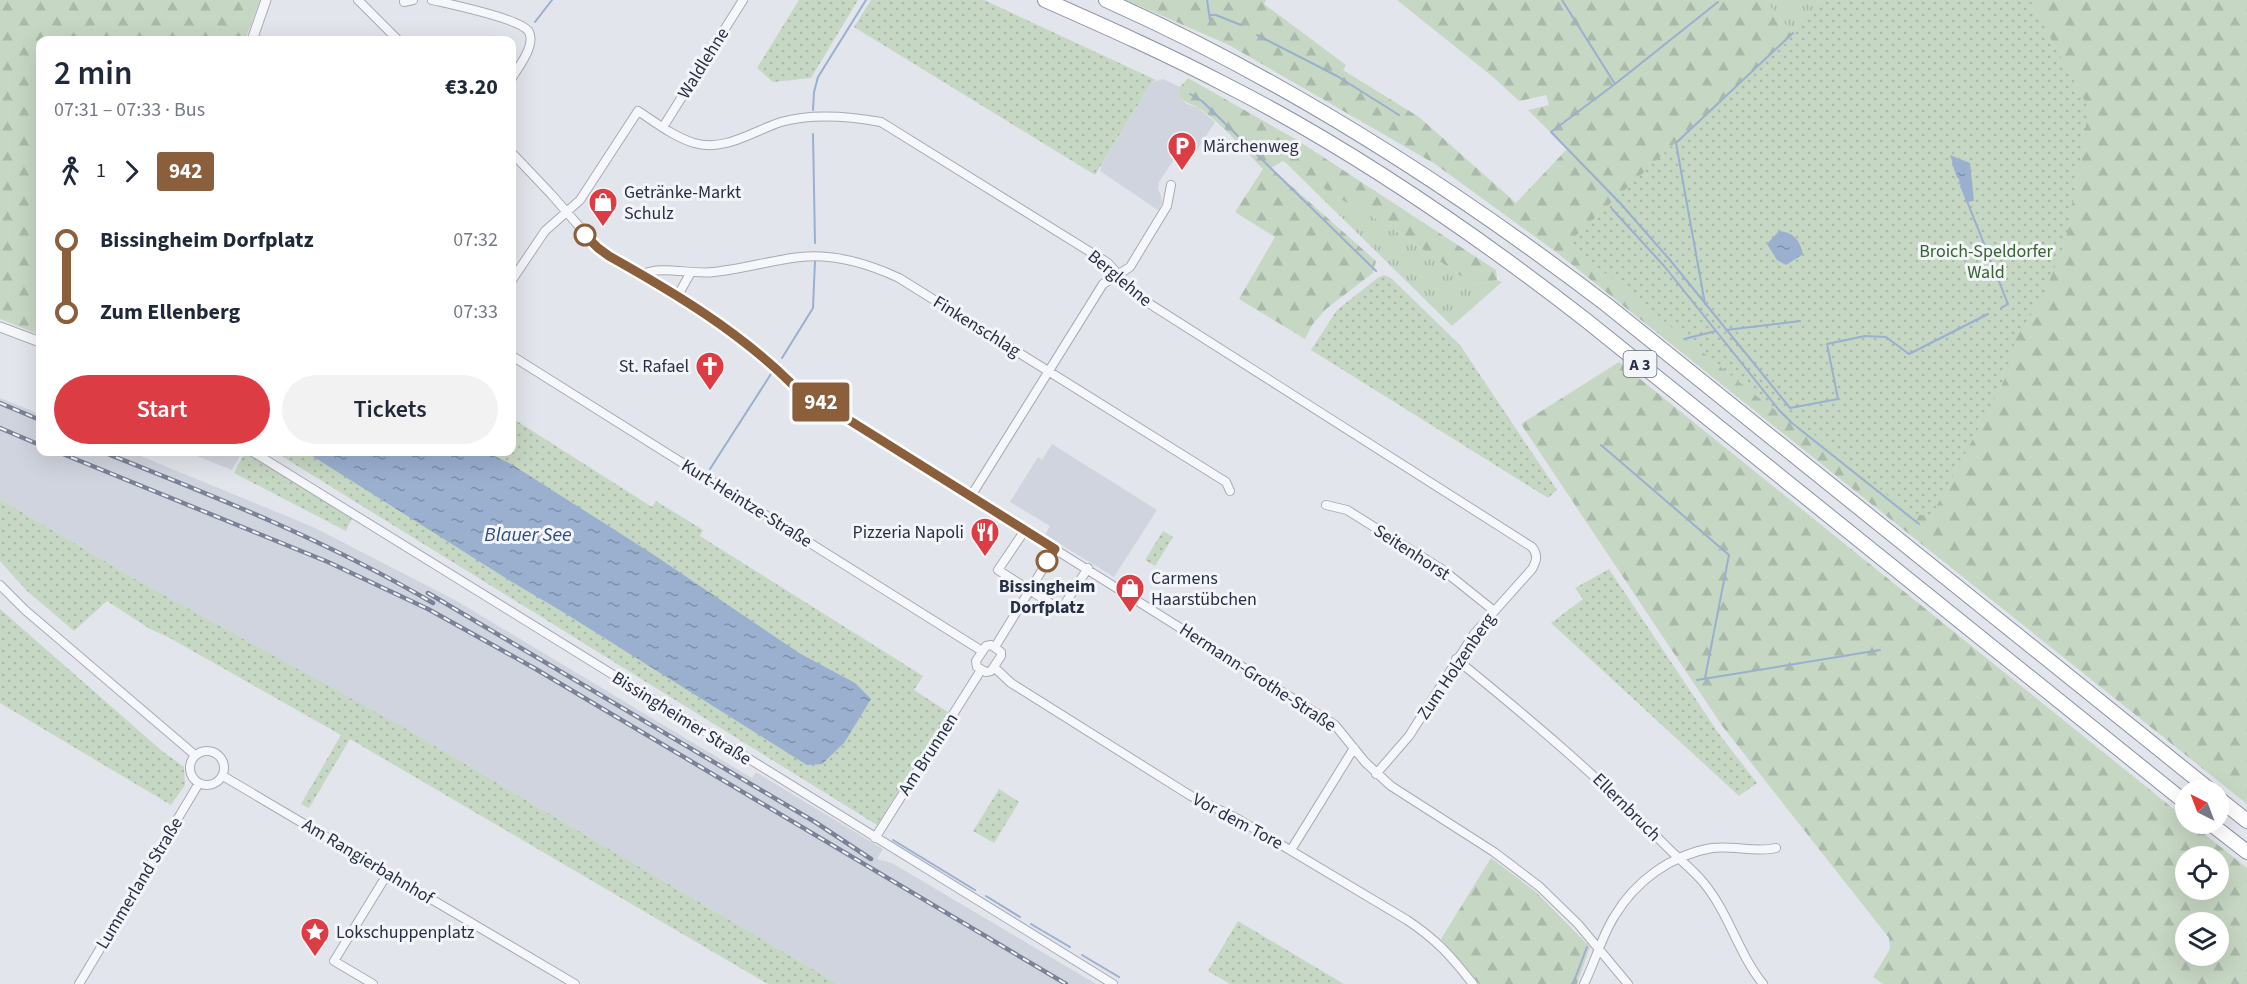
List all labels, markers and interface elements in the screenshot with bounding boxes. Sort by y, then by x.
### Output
street label: Waldlehne [672,23,735,104]
text: 2 min [54,50,132,97]
text: €3.20 [445,71,498,103]
text: 07:31 – 07:33 · Bus [54,96,205,124]
parking icon: Märchenweg [1166,130,1198,172]
place label: Märchenweg [1203,134,1299,159]
icon: walk [54,155,87,188]
icon: forward [115,155,148,188]
text: 942 [169,156,202,186]
text: 1 [96,157,106,185]
place label: Getränke-Markt Schulz [624,180,741,226]
shop icon: Getränke-Markt Schulz [587,186,619,228]
text: Bissingheim Dorfplatz [100,224,314,256]
unlabelled marker [574,224,596,246]
text: 07:32 [453,226,498,254]
park label: Broich-Speldorfer Wald [1919,239,2053,285]
street label: Berglehne [1082,244,1157,313]
street label: Finkenschlag [928,290,1025,363]
text: Zum Ellenberg [100,296,240,328]
text: 07:33 [453,298,498,326]
church icon: St. Rafael [694,350,726,392]
road number: A 3 [1624,351,1656,377]
place label: St. Rafael [619,354,689,379]
button: Start [54,375,270,444]
button: Tickets [282,375,498,444]
line badge: 942 [786,382,856,422]
text: 942 [804,387,838,417]
street label: Kurt-Heintze-Straße [677,453,817,554]
restaurant icon: Pizzeria Napoli [969,516,1001,558]
street label: Seitenhorst [1369,518,1455,586]
place label: Pizzeria Napoli [853,520,964,545]
water label: Blauer See [484,521,572,549]
marker: Bissingheim Dorfplatz [1036,550,1058,572]
place label: Carmens Haarstübchen [1151,566,1257,612]
shop icon: Carmens Haarstübchen [1114,572,1146,614]
place label: Bissingheim Dorfplatz [999,574,1095,620]
street label: Zum Holzenberg [1411,608,1501,725]
street label: Hermann-Grothe-Straße [1174,617,1341,738]
street label: Bissingheimer Straße [607,665,756,771]
street label: Am Brunnen [893,708,964,800]
street label: Ellernbruch [1587,768,1666,847]
north arrow [2175,780,2229,834]
map controls [2175,780,2229,966]
street label: Vor dem Tore [1188,787,1288,856]
street label: Am Rangierbahnhof [297,812,439,911]
street label: Lummerland Straße [90,813,189,954]
button: locate [2175,846,2229,900]
button: layers [2175,912,2229,966]
place icon: Lokschuppenplatz [299,916,331,958]
place label: Lokschuppenplatz [336,920,475,945]

